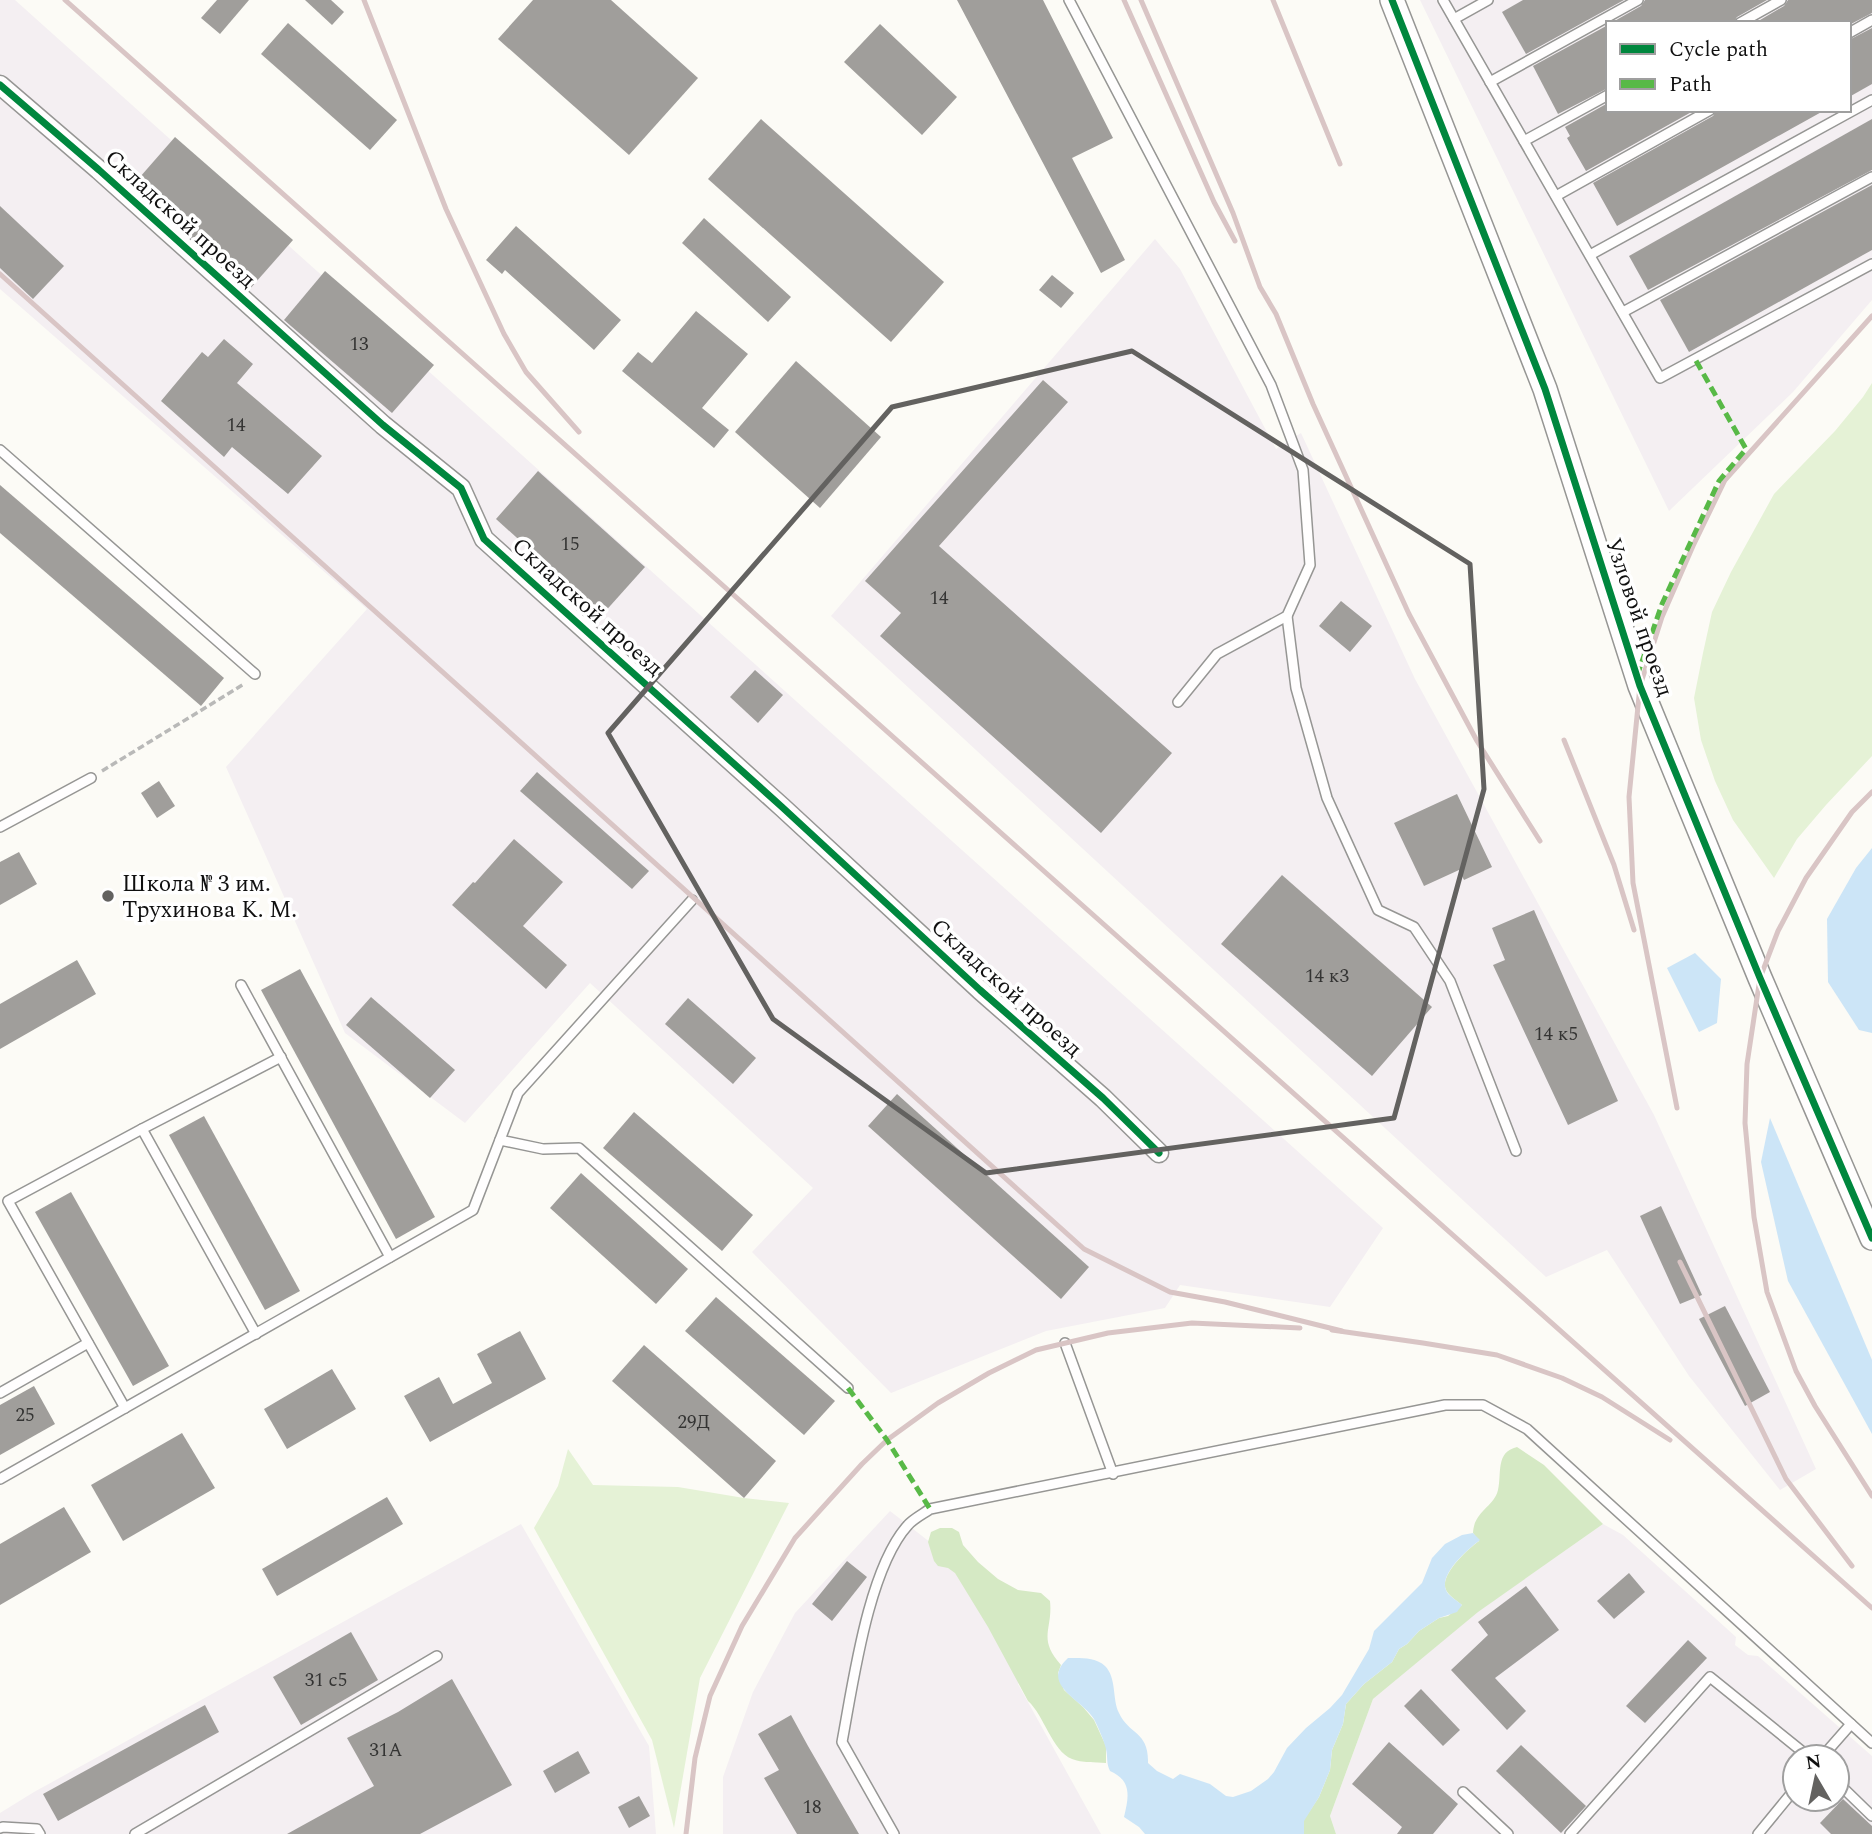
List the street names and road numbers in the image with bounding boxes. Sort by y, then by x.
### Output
street label: Складской проезд [96,141,264,297]
street label: Складской проезд [503,529,671,685]
street label: Узловой проезд [1595,533,1682,702]
street label: Складской проезд [922,910,1090,1066]

